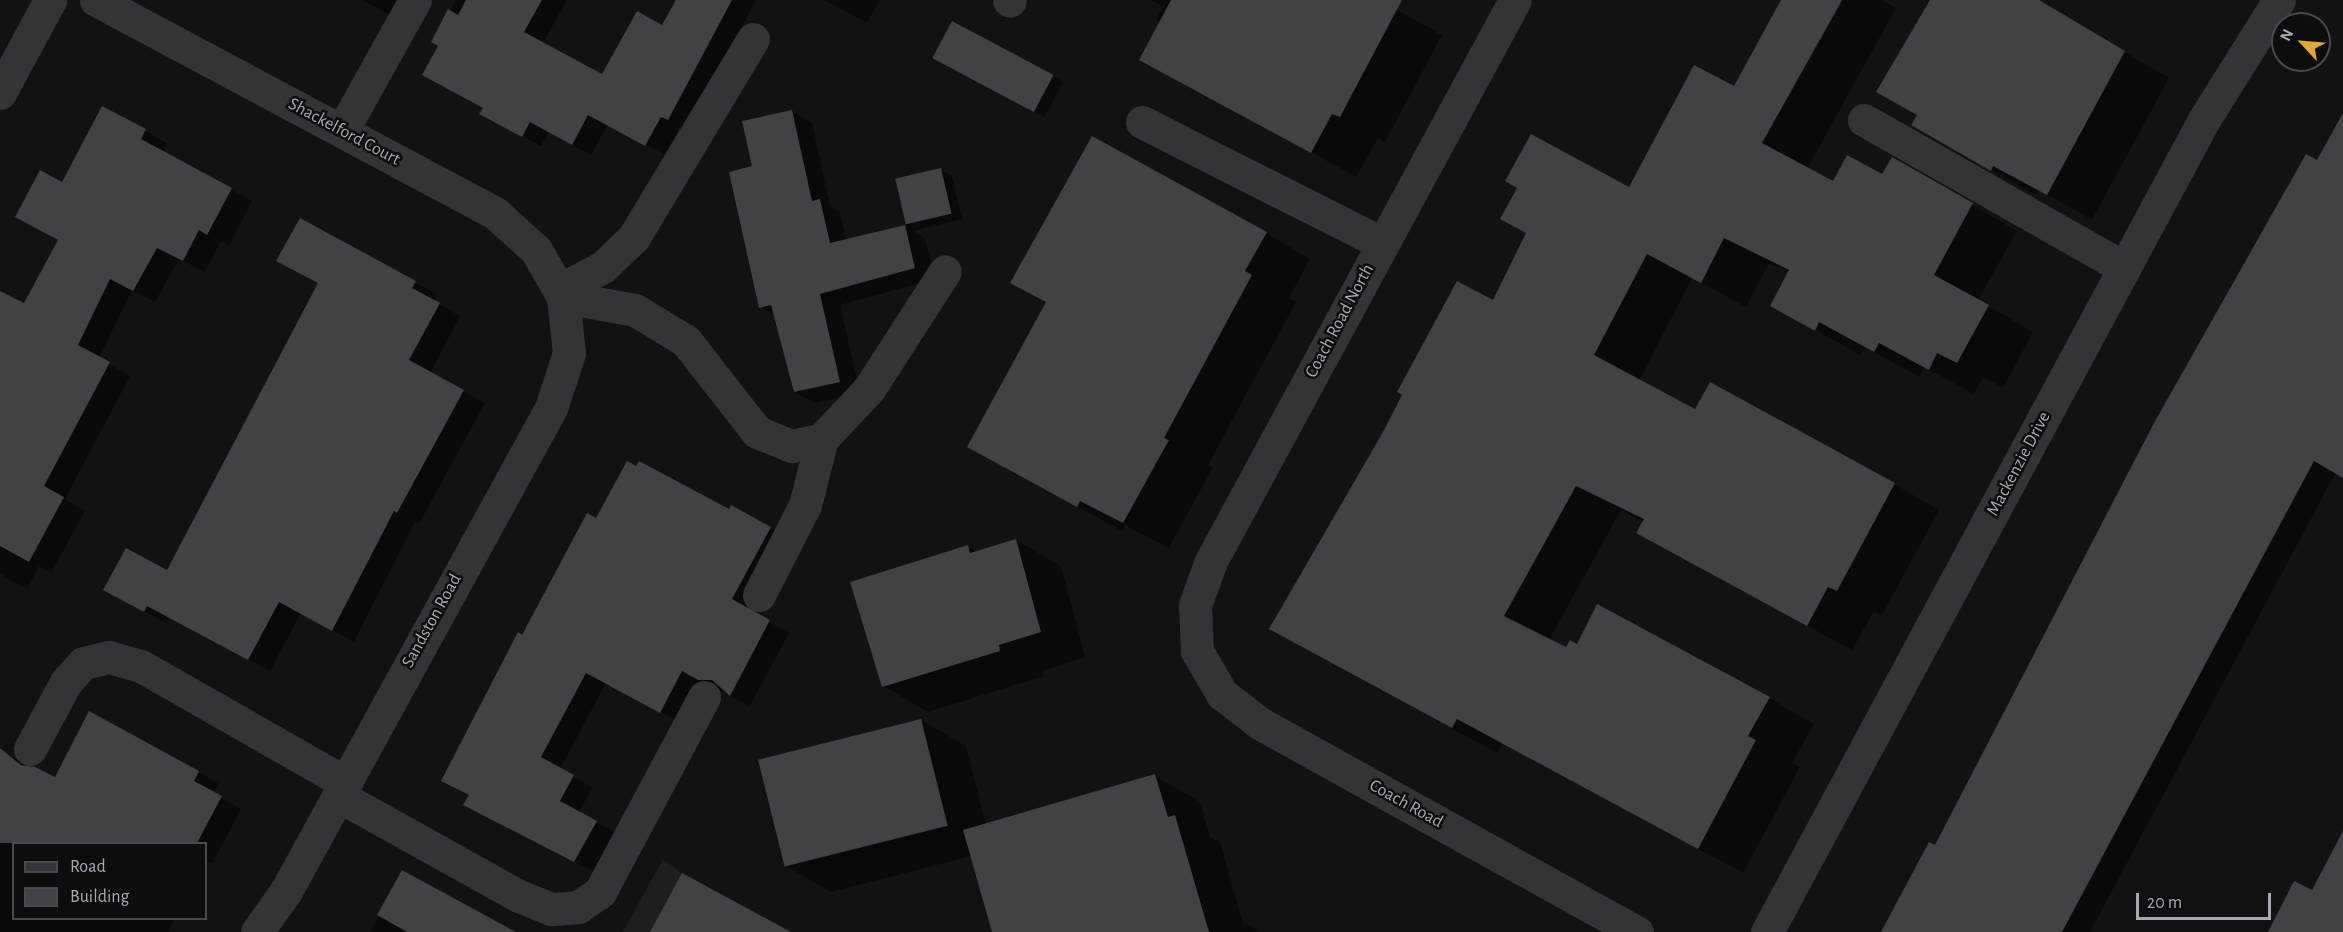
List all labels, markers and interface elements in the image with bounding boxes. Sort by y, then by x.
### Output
north arrow [2271,12,2331,72]
text: N [2277,26,2296,43]
street label: Shackelford Court [284,93,404,171]
street label: Coach Road North [1301,260,1379,382]
street label: Mackenzie Drive [1982,408,2056,520]
street label: Sandston Road [397,570,467,672]
street label: Coach Road [1365,775,1447,833]
legend [12,842,207,920]
text: Road [70,858,106,876]
scale bar [2139,881,2274,919]
text: Building [70,888,129,906]
text: 20 m [2147,894,2182,912]

